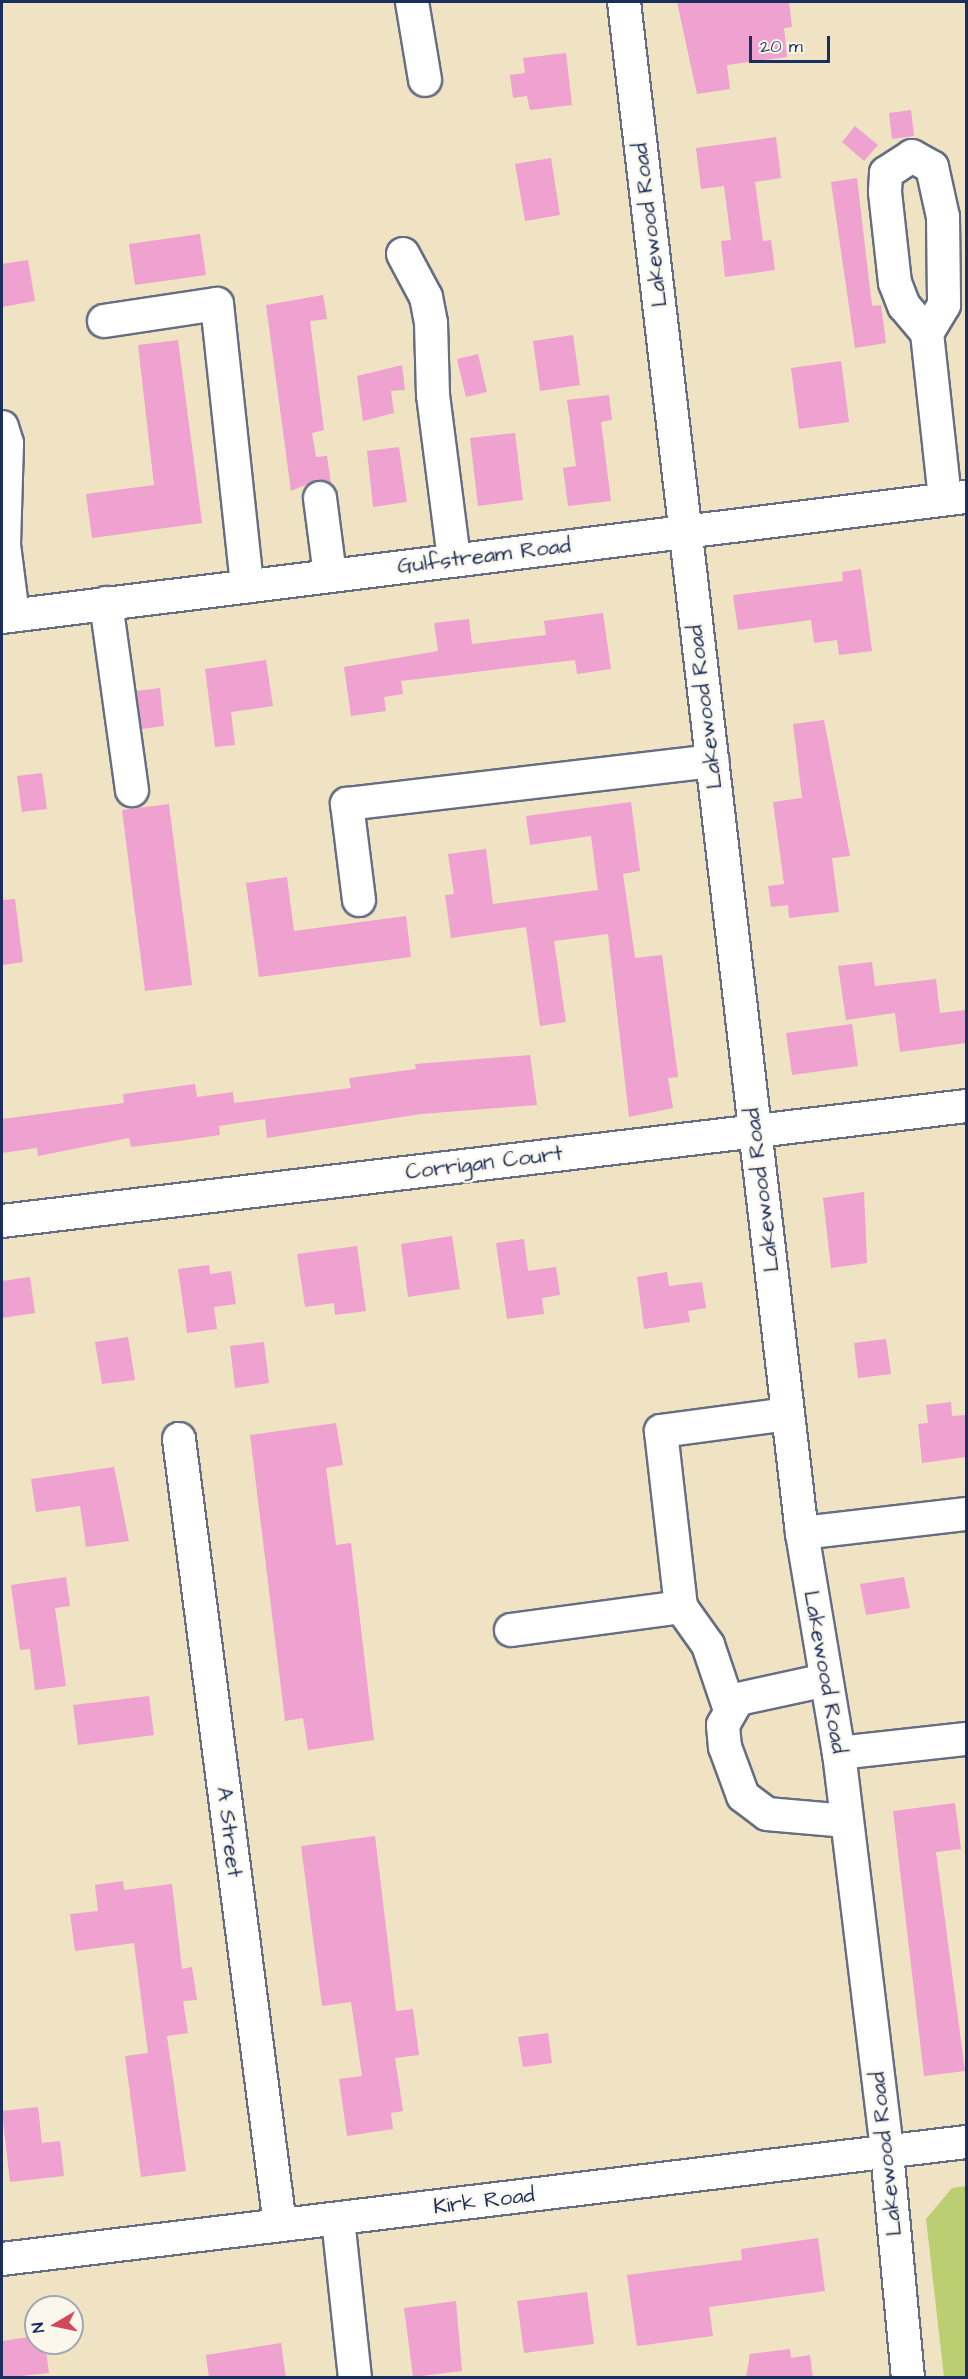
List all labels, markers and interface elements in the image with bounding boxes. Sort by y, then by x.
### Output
scale bar [752,24,833,62]
text: 20 m [760,34,803,59]
street label: Lakewood Road [627,142,673,308]
street label: Gulfstream Road [396,532,572,580]
street label: Lakewood Road [682,624,728,790]
street label: Lakewood Road [739,1107,785,1273]
street label: Corrigan Court [404,1140,564,1186]
street label: Lakewood Road [798,1588,852,1756]
street label: A Street [210,1785,248,1879]
street label: Lakewood Road [864,2071,908,2237]
street label: Kirk Road [432,2182,536,2220]
north arrow [24,2295,84,2355]
text: N [27,2321,50,2334]

